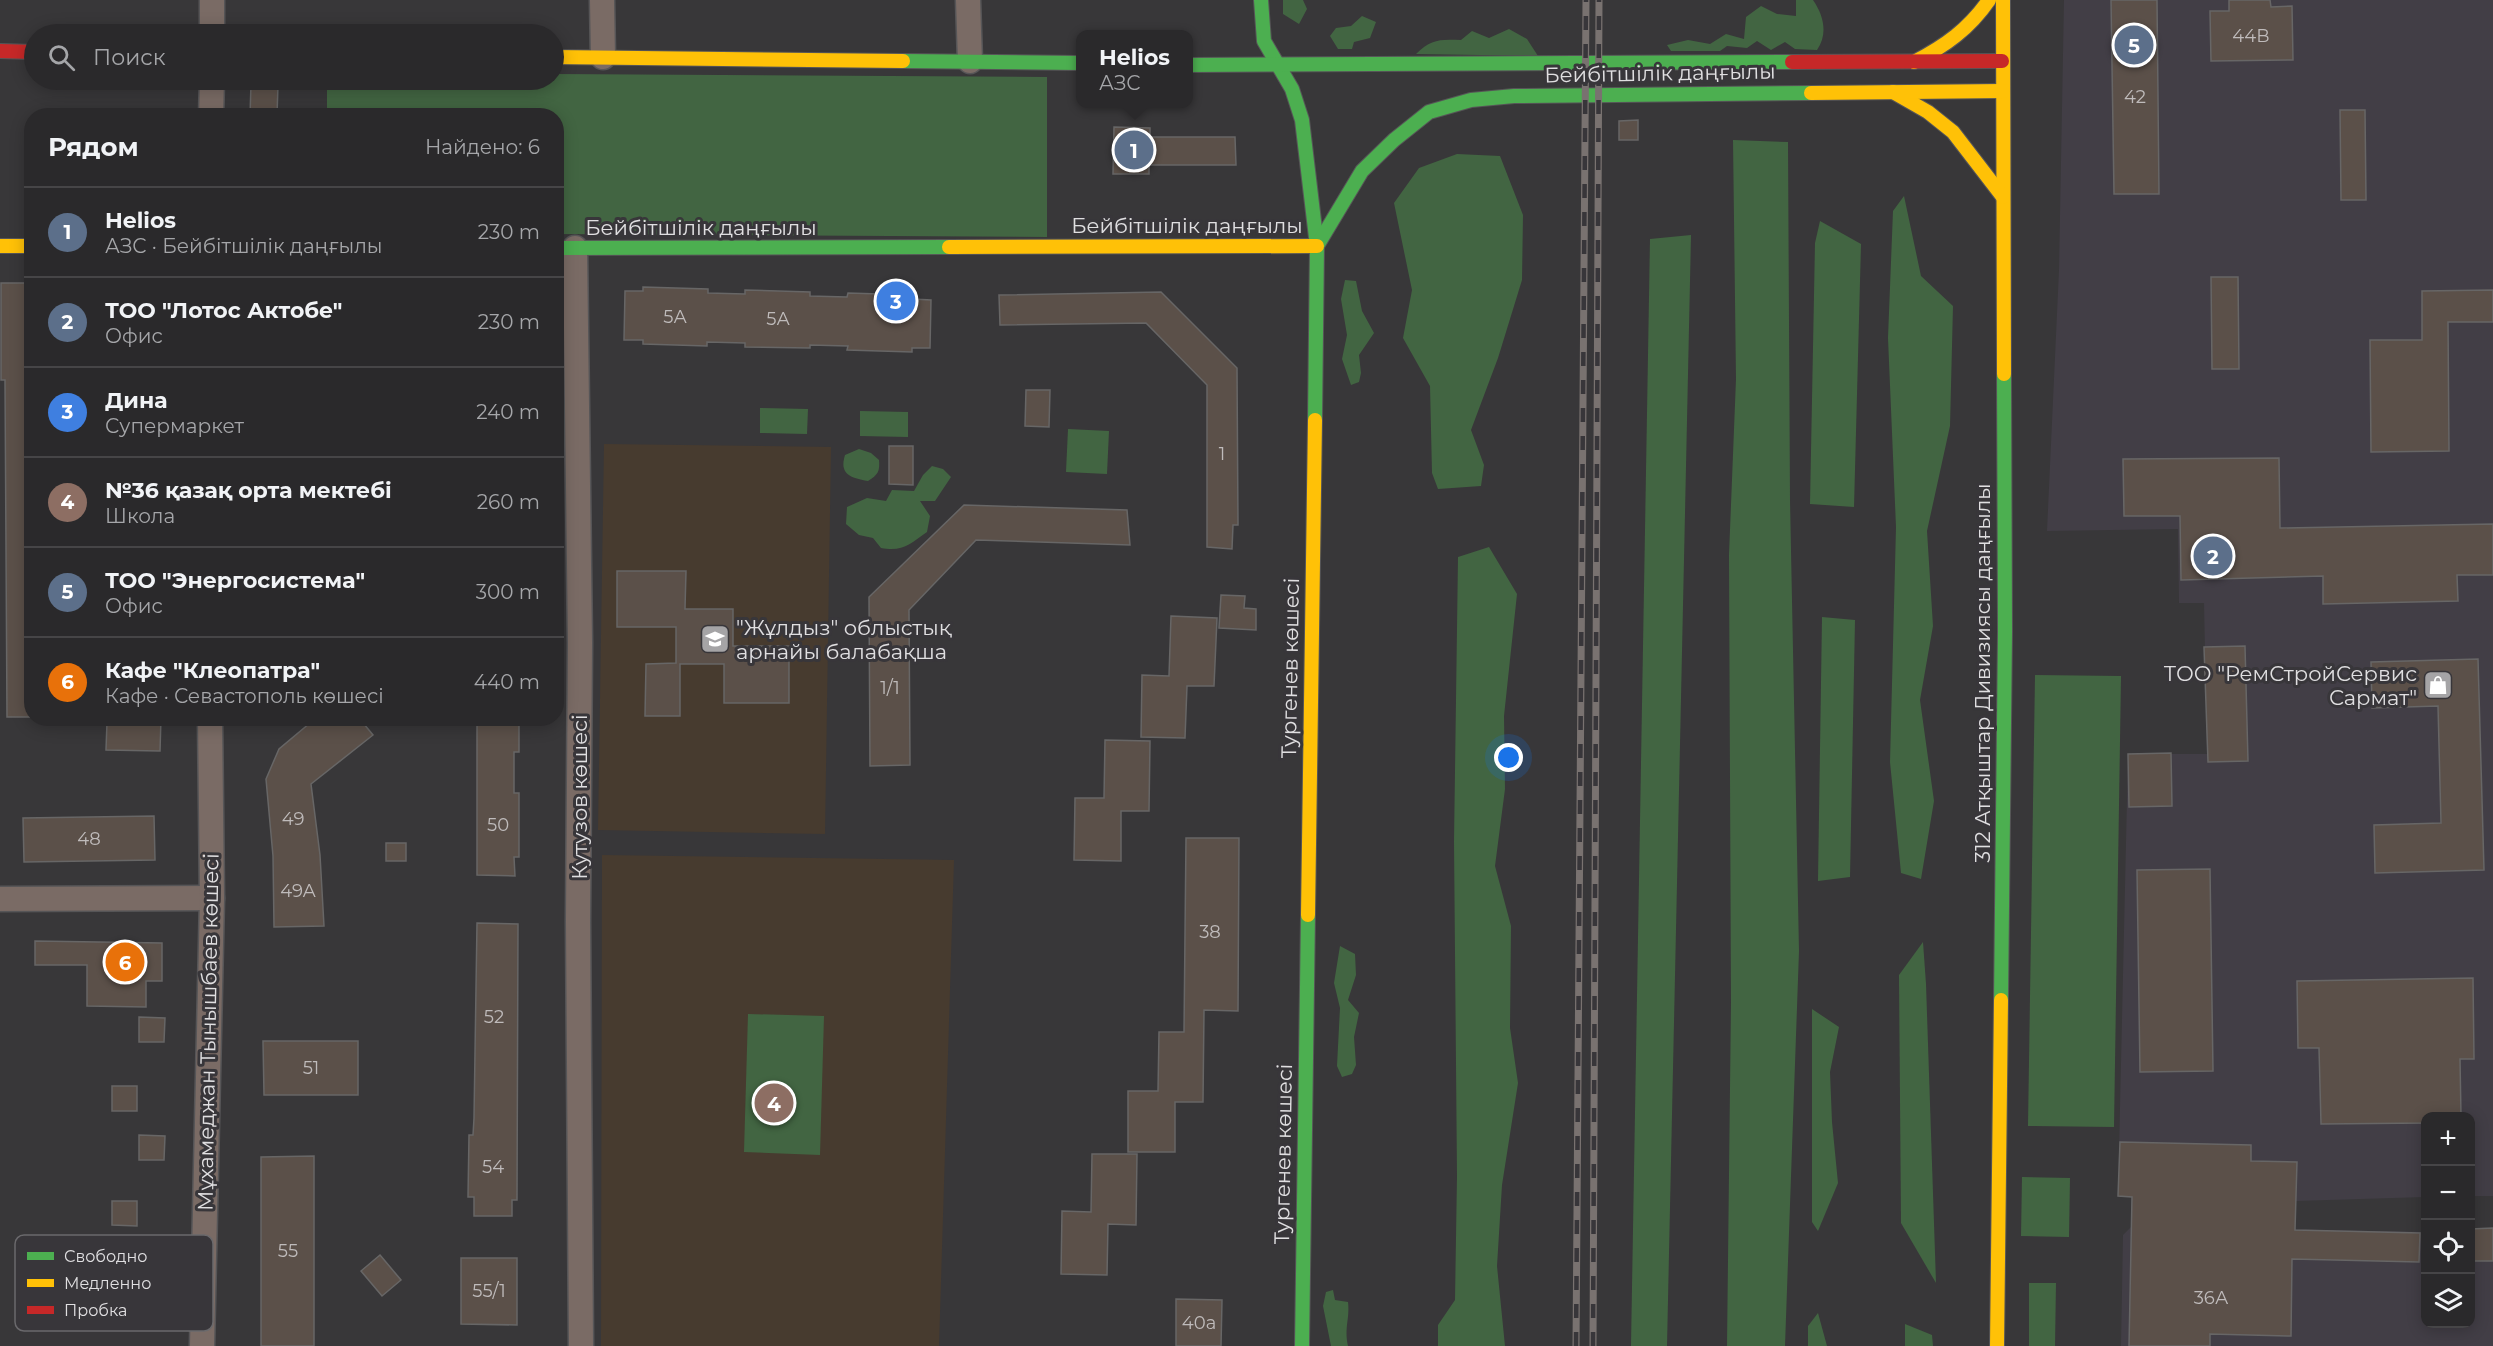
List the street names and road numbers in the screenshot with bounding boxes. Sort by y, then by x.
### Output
street label: Бейбітшілік даңғылы [1544,58,1776,88]
street label: Бейбітшілік даңғылы [1071,213,1303,238]
street label: Бейбітшілік даңғылы [585,215,817,240]
street label: 312 Атқыштар Дивизиясы даңғылы [1970,483,1995,863]
street label: Тургенев көшесі [1276,577,1304,759]
street label: Кутузов көшесі [567,714,592,880]
street label: Мұхамеджан Тынышбаев көшесі [192,853,224,1211]
street label: Тургенев көшесі [1269,1063,1297,1245]

